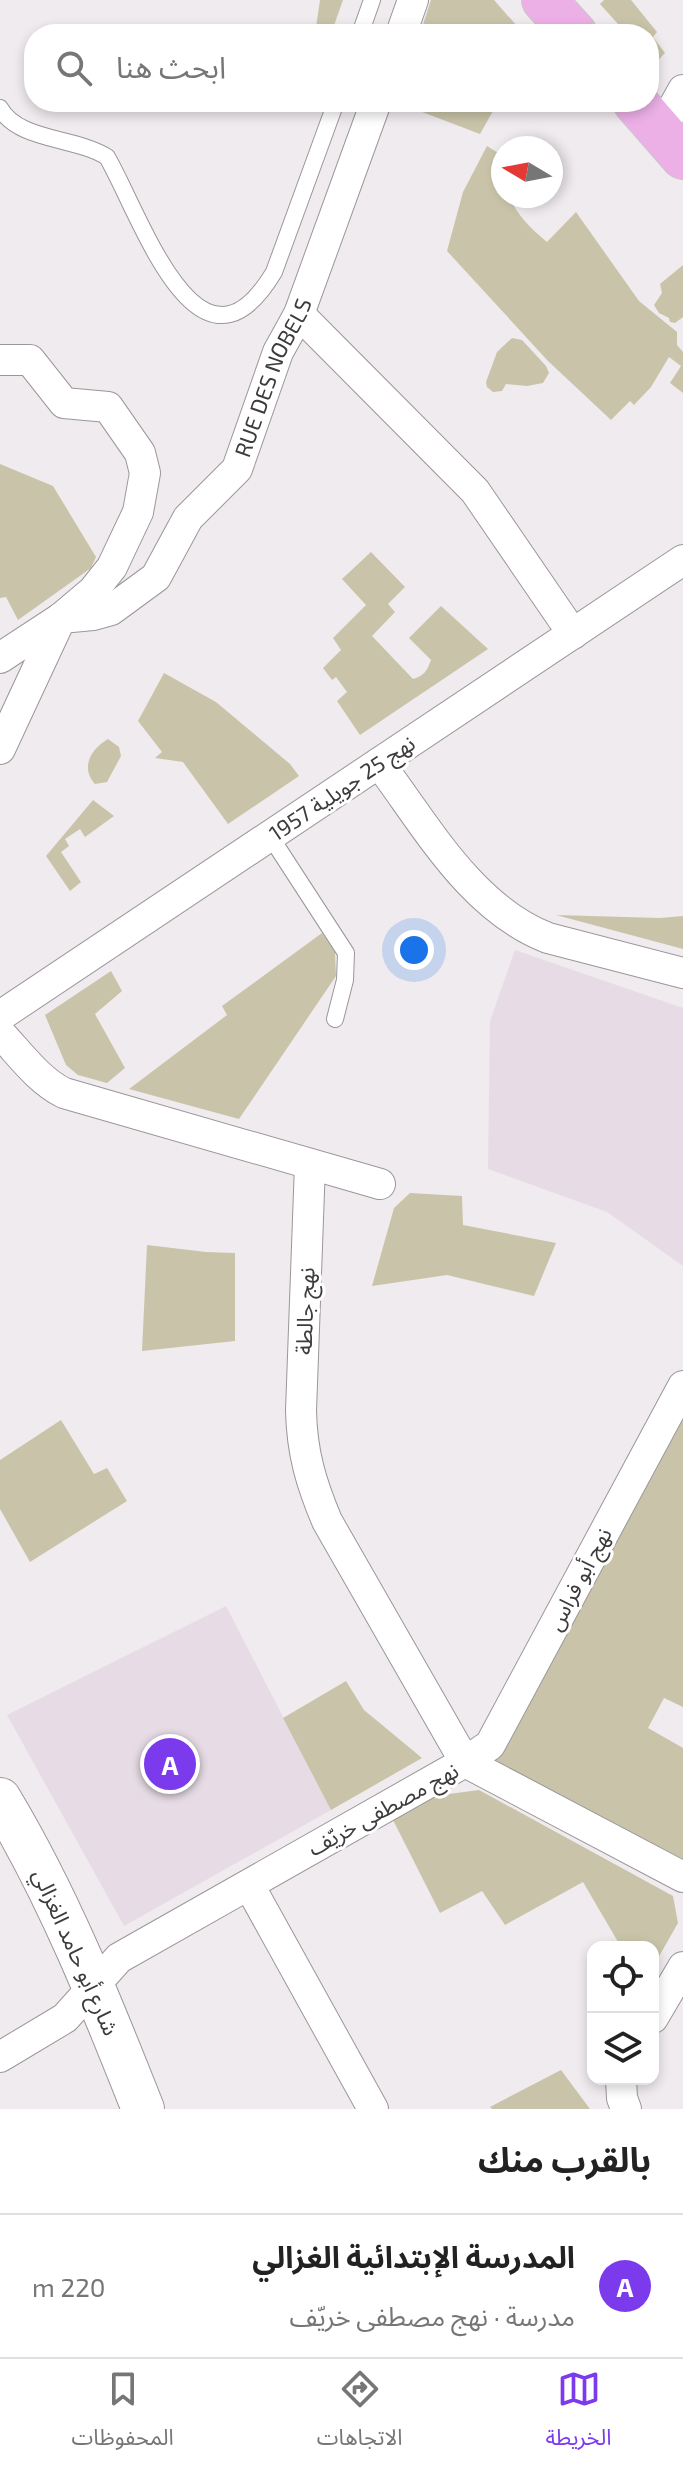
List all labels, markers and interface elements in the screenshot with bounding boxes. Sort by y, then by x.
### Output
search box [24,24,659,112]
icon: search [52,46,96,90]
text: ابحث هنا [116,48,226,84]
north arrow [491,136,563,208]
street label: RUE DES NOBELS [228,294,316,460]
street label: نهج 25 جويلية 1957 [264,729,422,850]
your location [394,930,434,970]
street label: نهج جالطة [289,1267,324,1355]
street label: نهج أبو فراس [540,1523,620,1637]
pin: A [144,1734,196,1794]
street label: نهج مصطفى خريّف [303,1756,465,1865]
street label: شارع أبو حامد الغزالي [24,1864,125,2041]
map controls [587,1941,659,2085]
button: locate [587,1941,659,2013]
button: layers [587,2013,659,2085]
text: بالقرب منك [478,2138,651,2179]
text: المدرسة الإبتدائية الغزالي [252,2238,575,2274]
text: 220 m [32,2271,106,2302]
text: A [617,2271,634,2302]
text: مدرسة · نهج مصطفى خريّف [289,2300,575,2331]
tab: المحفوظات [72,2367,174,2461]
tab: الاتجاهات [317,2367,403,2461]
tab: الخريطة [546,2367,612,2461]

